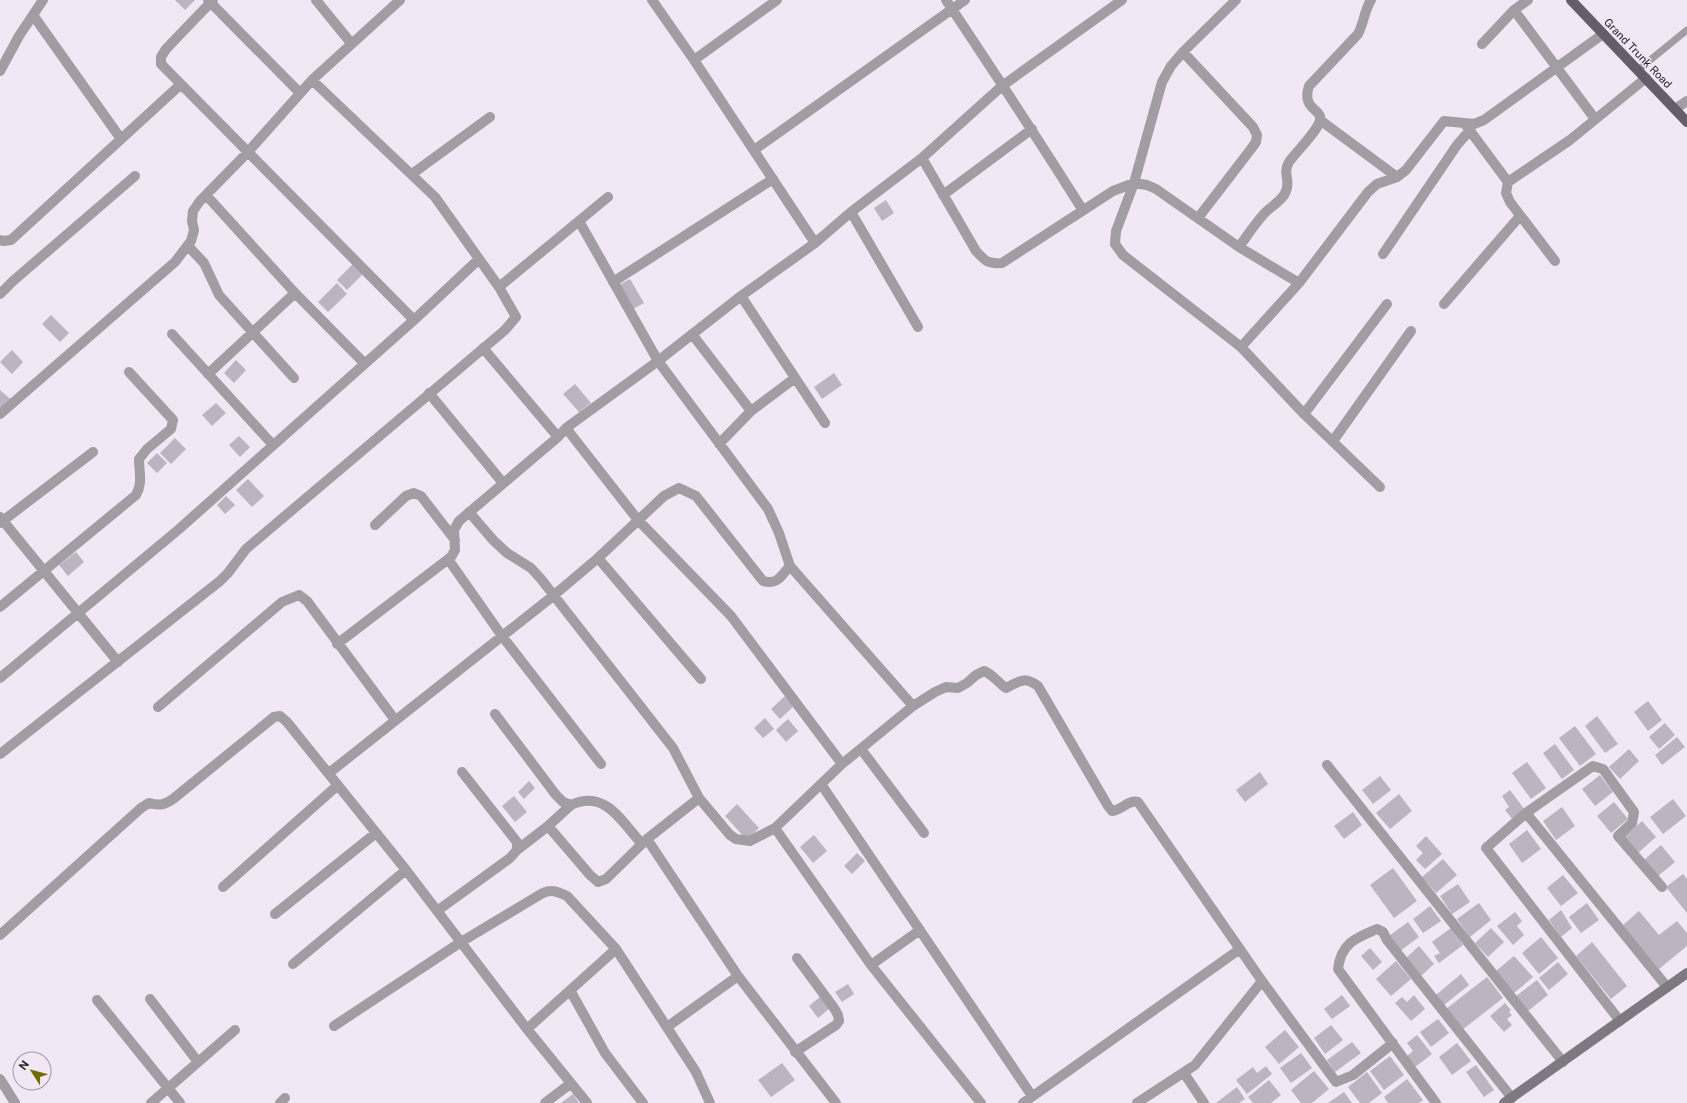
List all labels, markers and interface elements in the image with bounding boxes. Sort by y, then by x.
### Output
street label: Grand Trunk Road [1602,16,1674,90]
north arrow [12,1051,52,1091]
text: N [17,1058,31,1072]

